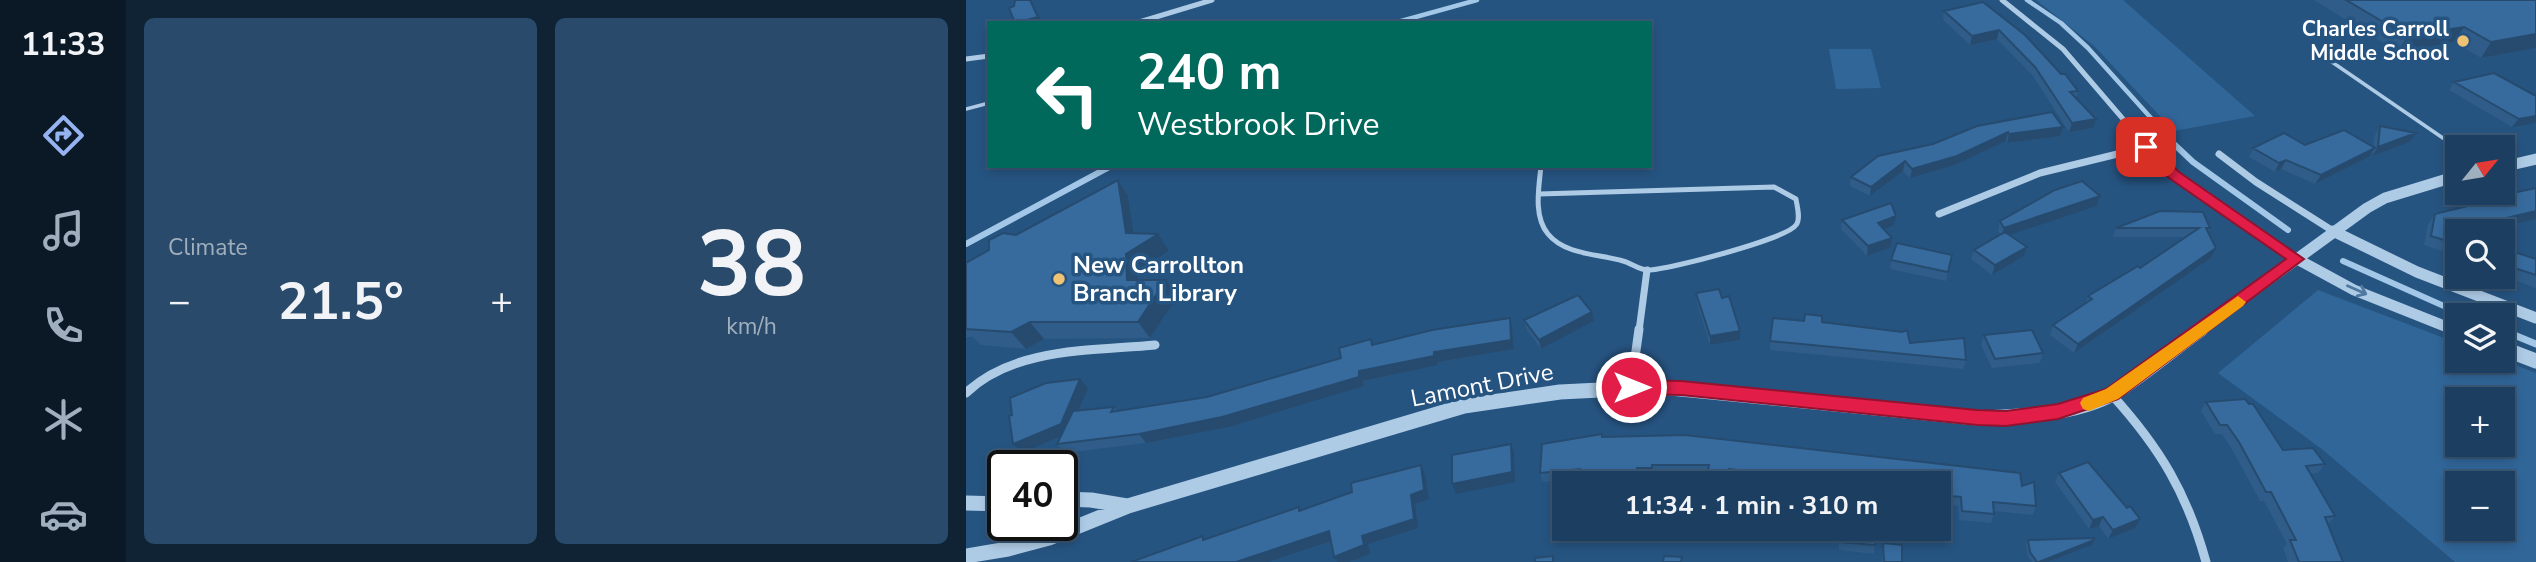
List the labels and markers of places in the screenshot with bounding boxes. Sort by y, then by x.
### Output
place label: Charles Carroll Middle School [2302,15,2449,67]
marker: Charles Carroll Middle School [2455,33,2471,49]
pin [2116,117,2176,177]
place label: New Carrollton Branch Library [1073,249,1244,309]
marker: New Carrollton Branch Library [1051,271,1067,287]

